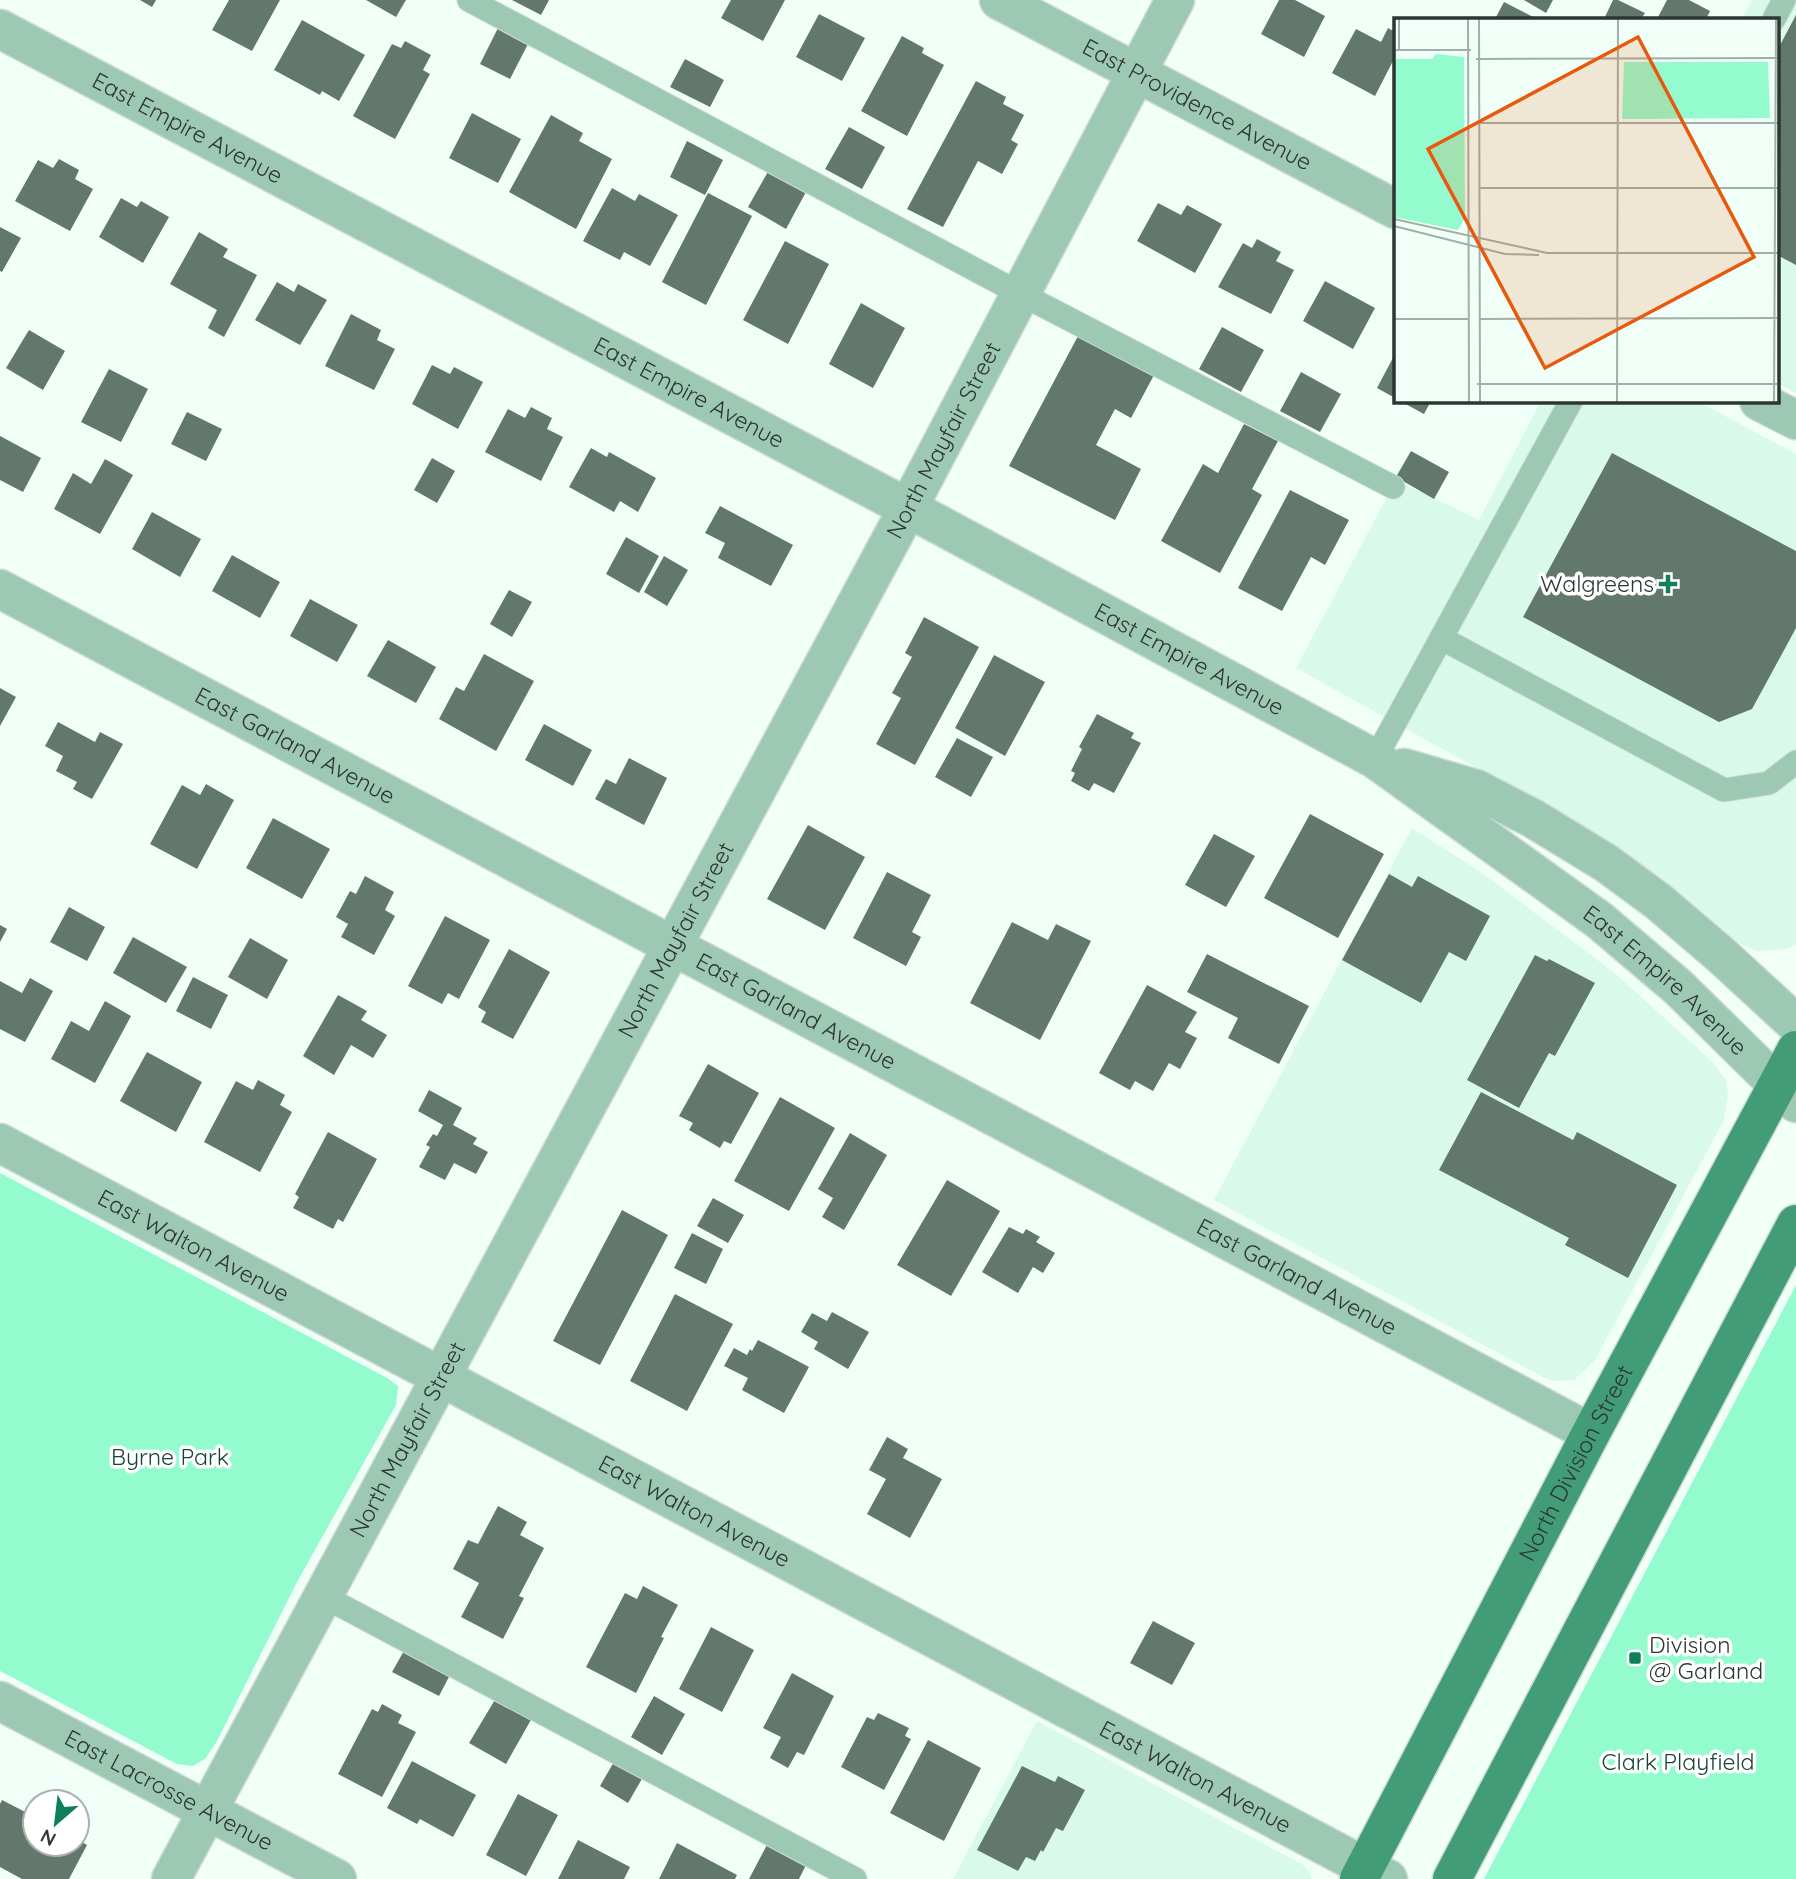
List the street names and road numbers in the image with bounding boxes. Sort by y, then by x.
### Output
street label: East Providence Avenue [1078,32,1317,176]
street label: East Empire Avenue [88,65,288,190]
street label: East Empire Avenue [589,330,789,454]
street label: North Mayfair Street [879,337,1007,543]
street label: East Empire Avenue [1090,596,1289,722]
street label: East Garland Avenue [190,680,400,810]
street label: North Mayfair Street [611,837,740,1043]
street label: East Empire Avenue [1578,898,1754,1061]
street label: East Garland Avenue [691,946,901,1076]
street label: East Walton Avenue [93,1182,295,1308]
street label: East Garland Avenue [1192,1212,1402,1341]
street label: North Mayfair Street [342,1336,471,1542]
street label: North Division Street [1512,1360,1639,1566]
street label: East Walton Avenue [594,1448,796,1573]
street label: East Walton Avenue [1095,1714,1296,1839]
street label: East Lacrosse Avenue [60,1723,278,1857]

